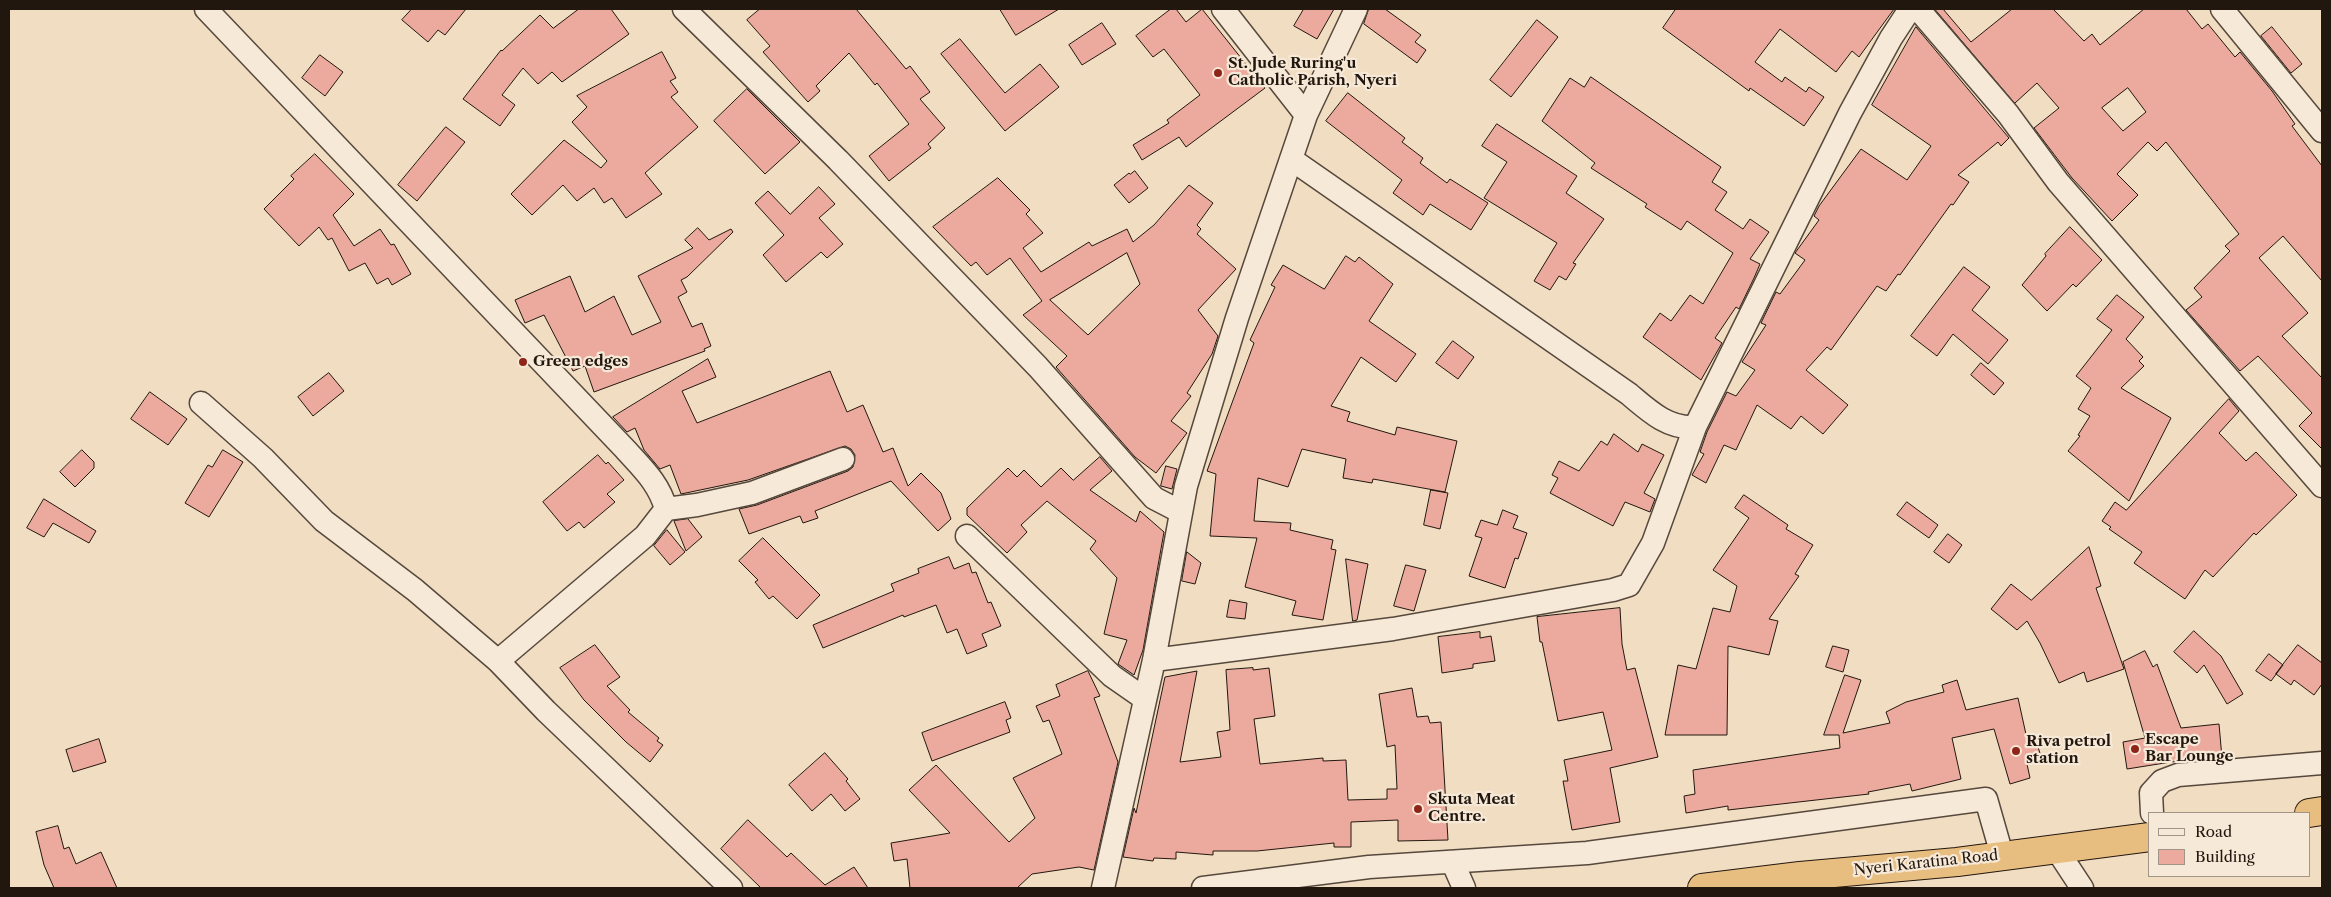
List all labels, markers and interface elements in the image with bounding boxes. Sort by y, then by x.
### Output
place label: St. Jude Ruring'u Catholic Parish, Nyeri [1228,55,1397,90]
marker: St. Jude Ruring'u Catholic Parish, Nyeri [1212,67,1224,79]
place label: Green edges [533,353,628,371]
marker: Green edges [517,356,529,368]
place label: Escape Bar Lounge [2145,731,2234,766]
place label: Riva petrol station [2026,733,2111,768]
marker: Escape Bar Lounge [2129,743,2141,755]
marker: Riva petrol station [2010,745,2022,757]
place label: Skuta Meat Centre. [1428,791,1515,826]
marker: Skuta Meat Centre. [1412,803,1424,815]
legend [2148,812,2311,877]
text: Road [2195,822,2232,841]
street label: Nyeri Karatina Road [1853,846,1999,880]
text: Building [2195,847,2255,866]

